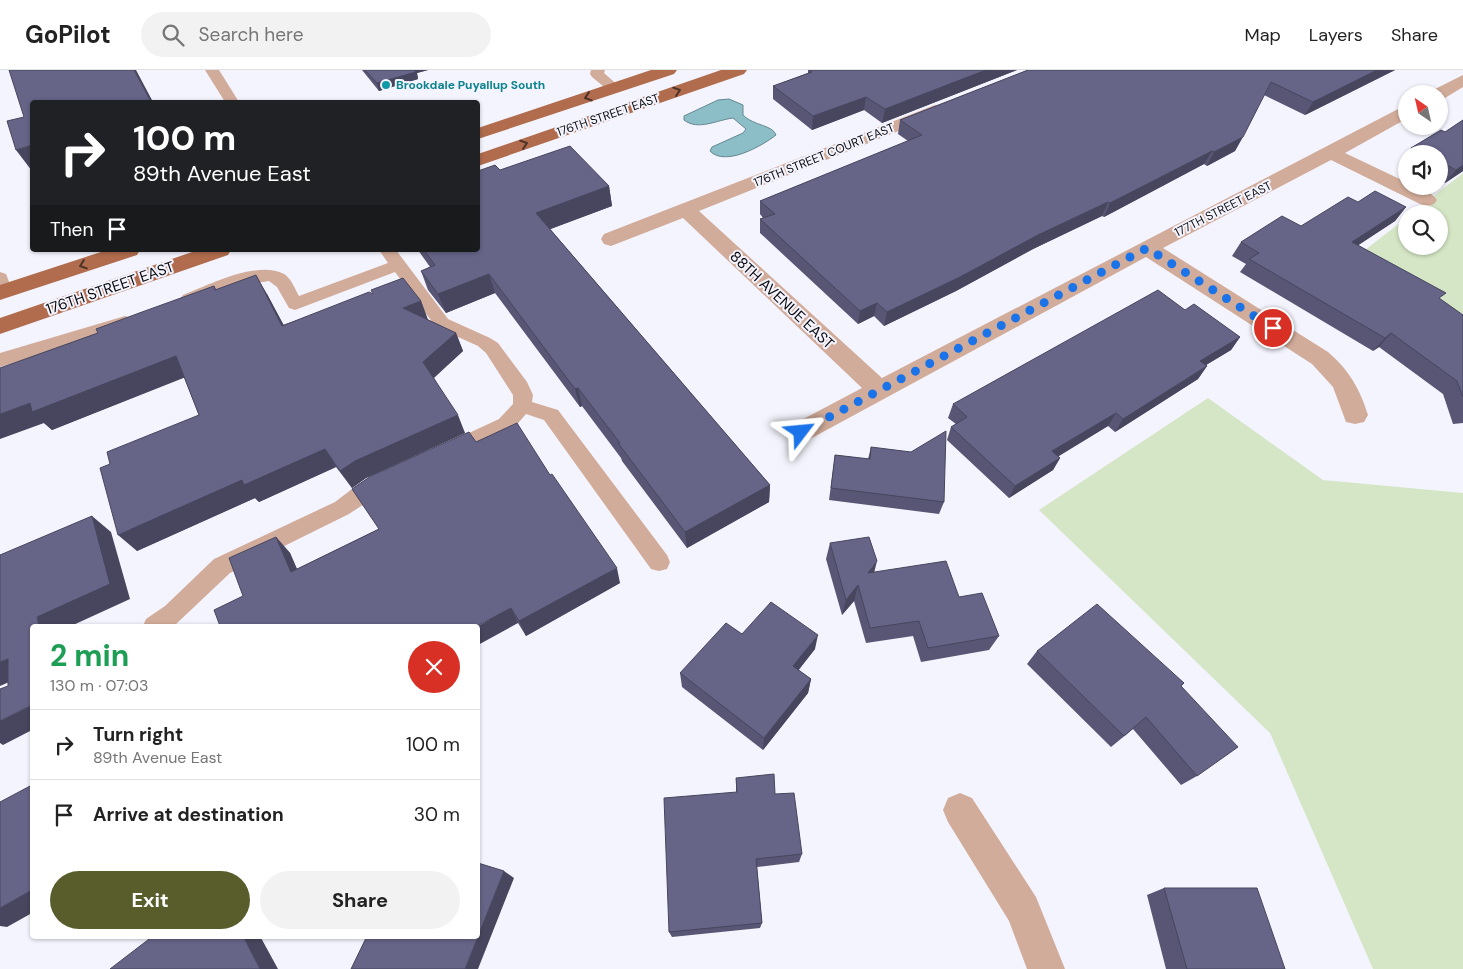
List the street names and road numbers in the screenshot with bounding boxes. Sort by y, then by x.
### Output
street label: 176TH STREET EAST [555,90,662,140]
street label: 176TH STREET COURT EAST [751,119,897,191]
street label: 177TH STREET EAST [1172,177,1275,240]
street label: 88TH AVENUE EAST [726,247,838,353]
street label: 176TH STREET EAST [43,257,177,319]

